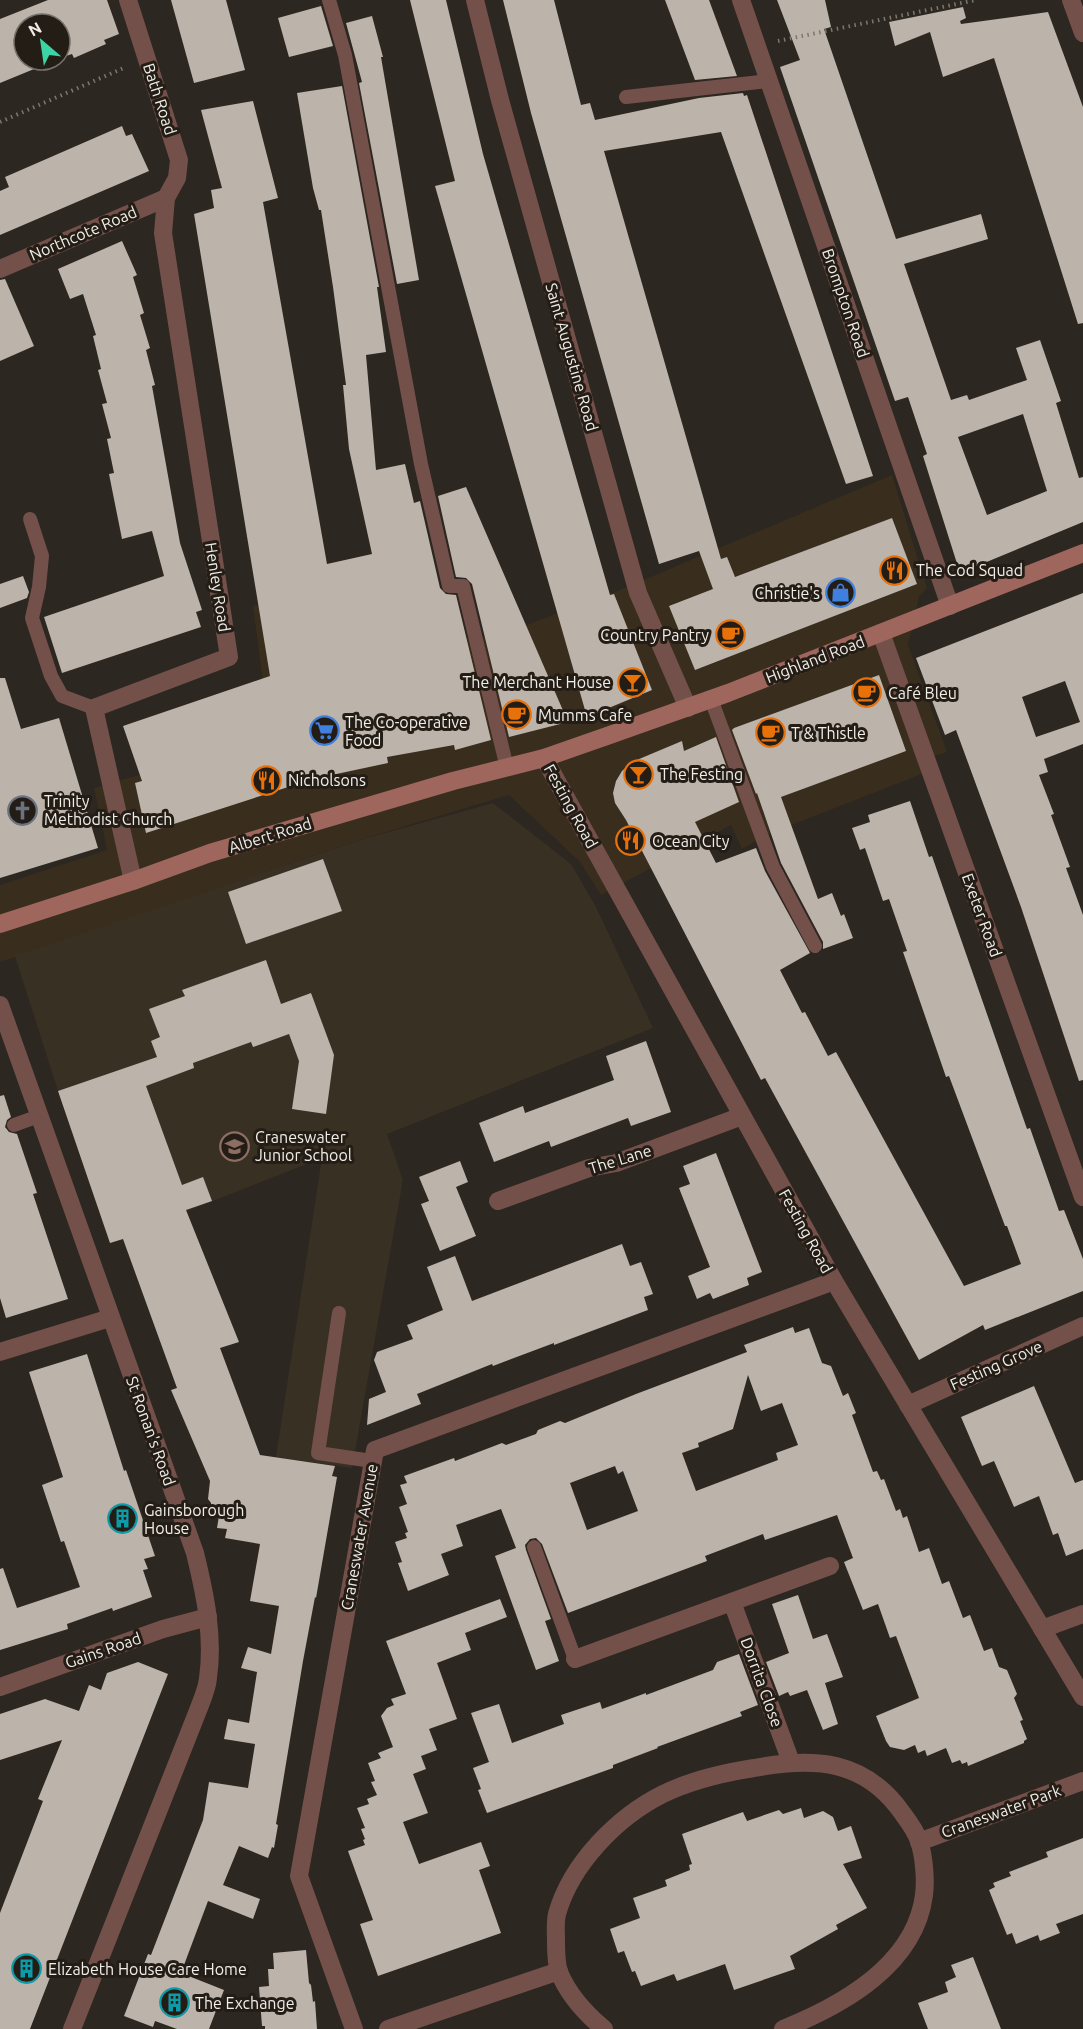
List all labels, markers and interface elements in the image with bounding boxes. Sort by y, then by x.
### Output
north arrow [12,12,72,72]
text: N [25,18,44,40]
street label: Bath Road [140,61,180,137]
street label: Northcote Road [27,202,139,264]
street label: Brompton Road [819,246,873,360]
street label: Saint Augustine Road [542,281,602,433]
street label: Henley Road [202,541,234,633]
restaurant icon: The Cod Squad [879,554,911,586]
place label: The Cod Squad [916,561,1023,579]
shop icon: Christie's [825,577,857,609]
place label: Christie's [755,584,820,602]
cafe icon: Country Pantry [714,619,746,651]
place label: Country Pantry [600,626,709,644]
street label: Highland Road [763,632,867,686]
bar icon: The Merchant House [616,666,648,698]
place label: The Merchant House [462,673,611,691]
cafe icon: Café Bleu [851,677,883,709]
place label: Café Bleu [888,684,957,702]
cafe icon: Mumms Cafe [501,699,533,731]
place label: Mumms Cafe [538,706,632,724]
place label: The Co-operative Food [345,713,468,749]
supermarket icon: The Co-operative Food [308,715,340,747]
cafe icon: T & Thistle [754,717,786,749]
place label: T & Thistle [791,724,866,742]
bar icon: The Festing [623,758,655,790]
street label: Festing Road [541,761,601,851]
restaurant icon: Nicholsons [251,764,283,796]
place label: The Festing [660,765,743,783]
place label: Nicholsons [288,771,366,789]
place label: Trinity Methodist Church [44,792,172,828]
church icon: Trinity Methodist Church [7,794,39,826]
street label: Albert Road [226,814,314,856]
restaurant icon: Ocean City [615,825,647,857]
place label: Ocean City [652,832,730,850]
street label: Exeter Road [959,871,1005,959]
place label: Craneswater Junior School [255,1128,352,1164]
school or university icon: Craneswater Junior School [218,1130,250,1162]
street label: The Lane [586,1141,654,1177]
street label: Festing Road [776,1186,836,1276]
street label: Festing Grove [947,1337,1045,1393]
street label: St Ronan's Road [123,1374,179,1488]
street label: Craneswater Avenue [337,1462,381,1612]
place label: Gainsborough House [144,1501,244,1537]
building icon: Gainsborough House [107,1503,139,1535]
street label: Gains Road [63,1629,143,1671]
street label: Dorrita Close [737,1635,787,1729]
street label: Craneswater Park [939,1781,1063,1841]
building icon: Elizabeth House Care Home [11,1953,43,1985]
place label: Elizabeth House Care Home [48,1960,247,1978]
building icon: The Exchange [158,1987,190,2019]
place label: The Exchange [195,1994,295,2012]

